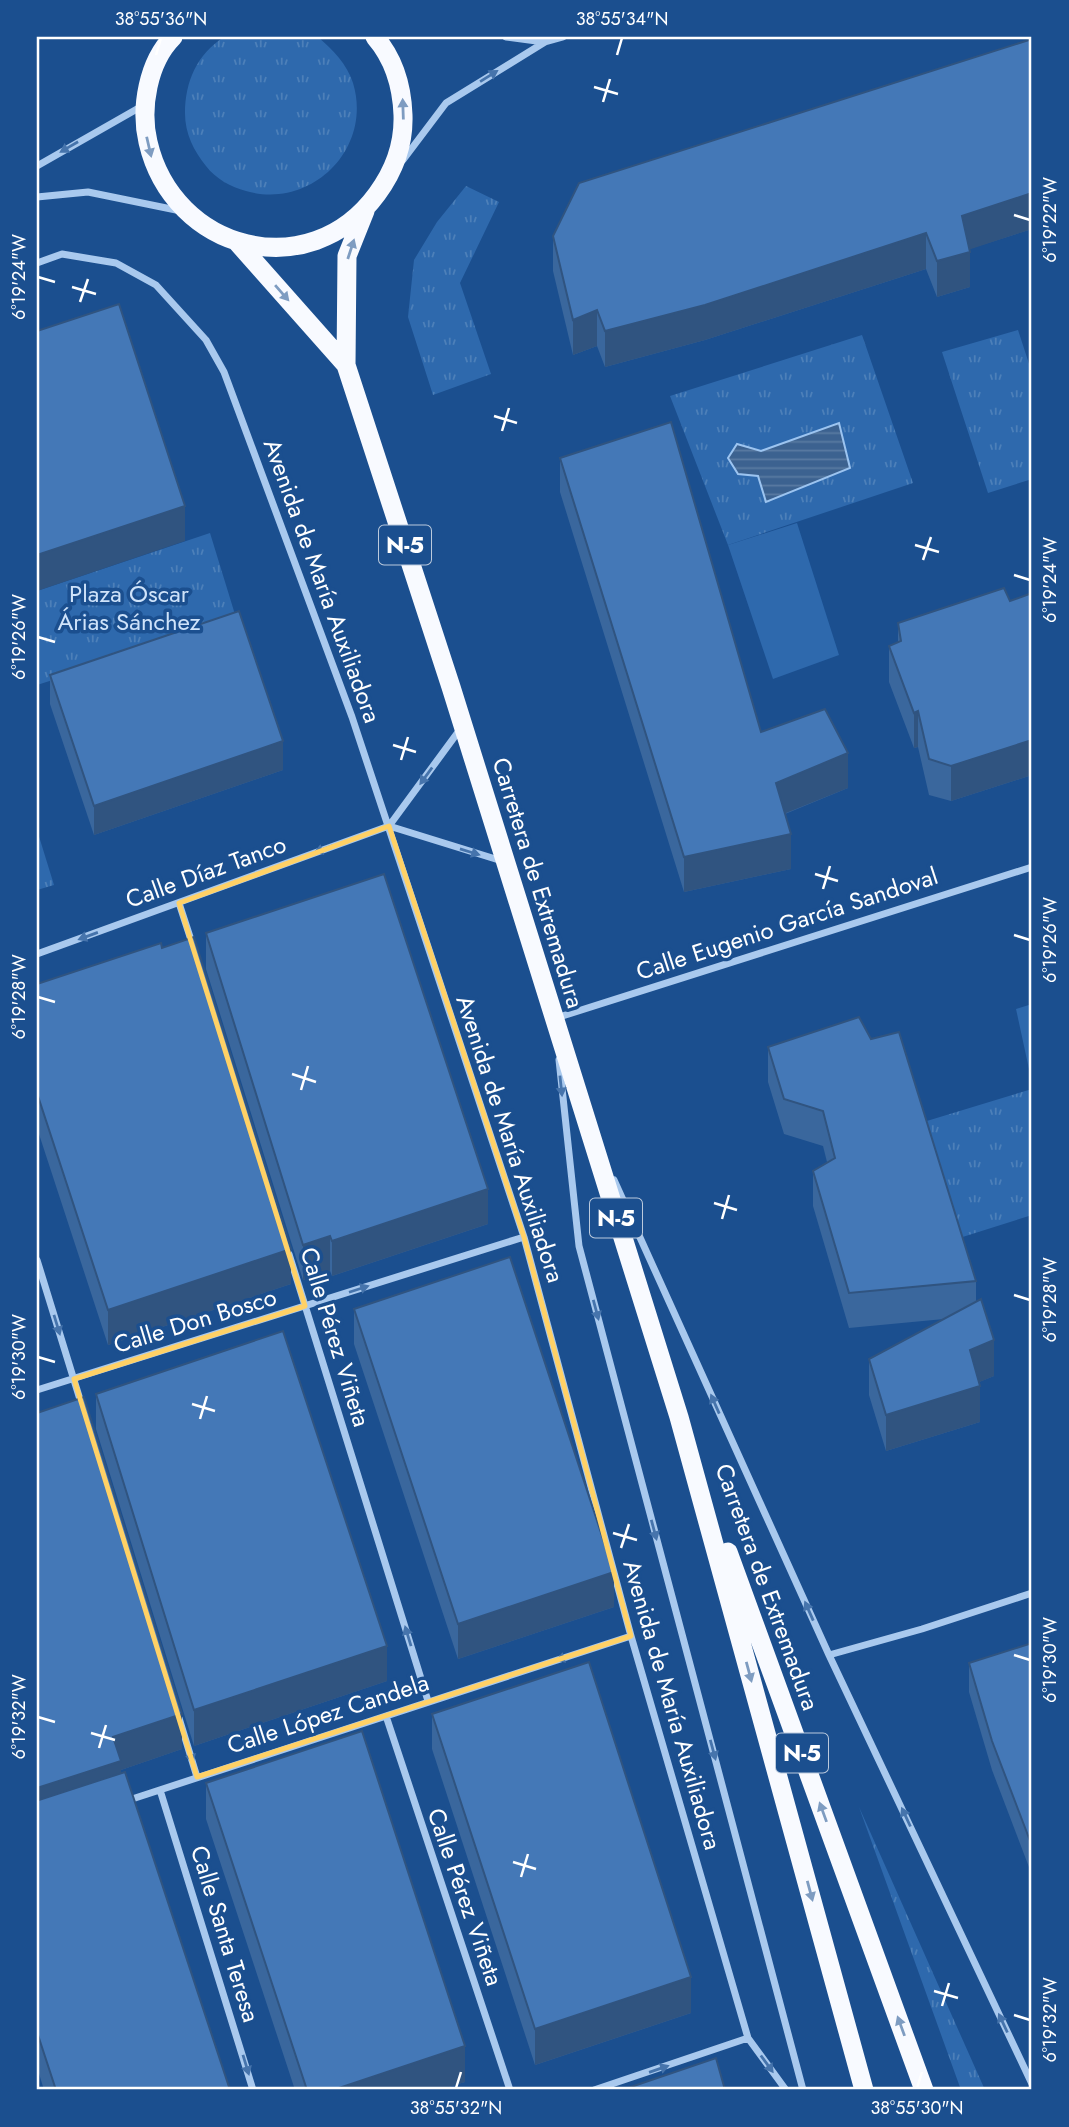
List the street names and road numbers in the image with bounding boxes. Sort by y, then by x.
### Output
street label: Avenida de María Auxiliadora [255,434,390,728]
road number: N-5 [379,526,431,565]
street label: Carretera de Extremadura [484,753,593,1012]
street label: Calle Díaz Tanco [121,826,291,917]
street label: Calle Eugenio García Sandoval [631,858,942,989]
street label: Avenida de María Auxiliadora [447,991,573,1287]
road number: N-5 [590,1198,642,1238]
street label: Calle Pérez Viñeta [292,1243,379,1431]
street label: Calle Don Bosco [109,1279,281,1362]
street label: Carretera de Extremadura [706,1459,828,1715]
street label: Avenida de María Auxiliadora [614,1556,731,1854]
street label: Calle López Candela [223,1664,433,1763]
road number: N-5 [776,1734,828,1772]
street label: Calle Pérez Viñeta [419,1803,512,1990]
street label: Calle Santa Teresa [182,1841,269,2026]

